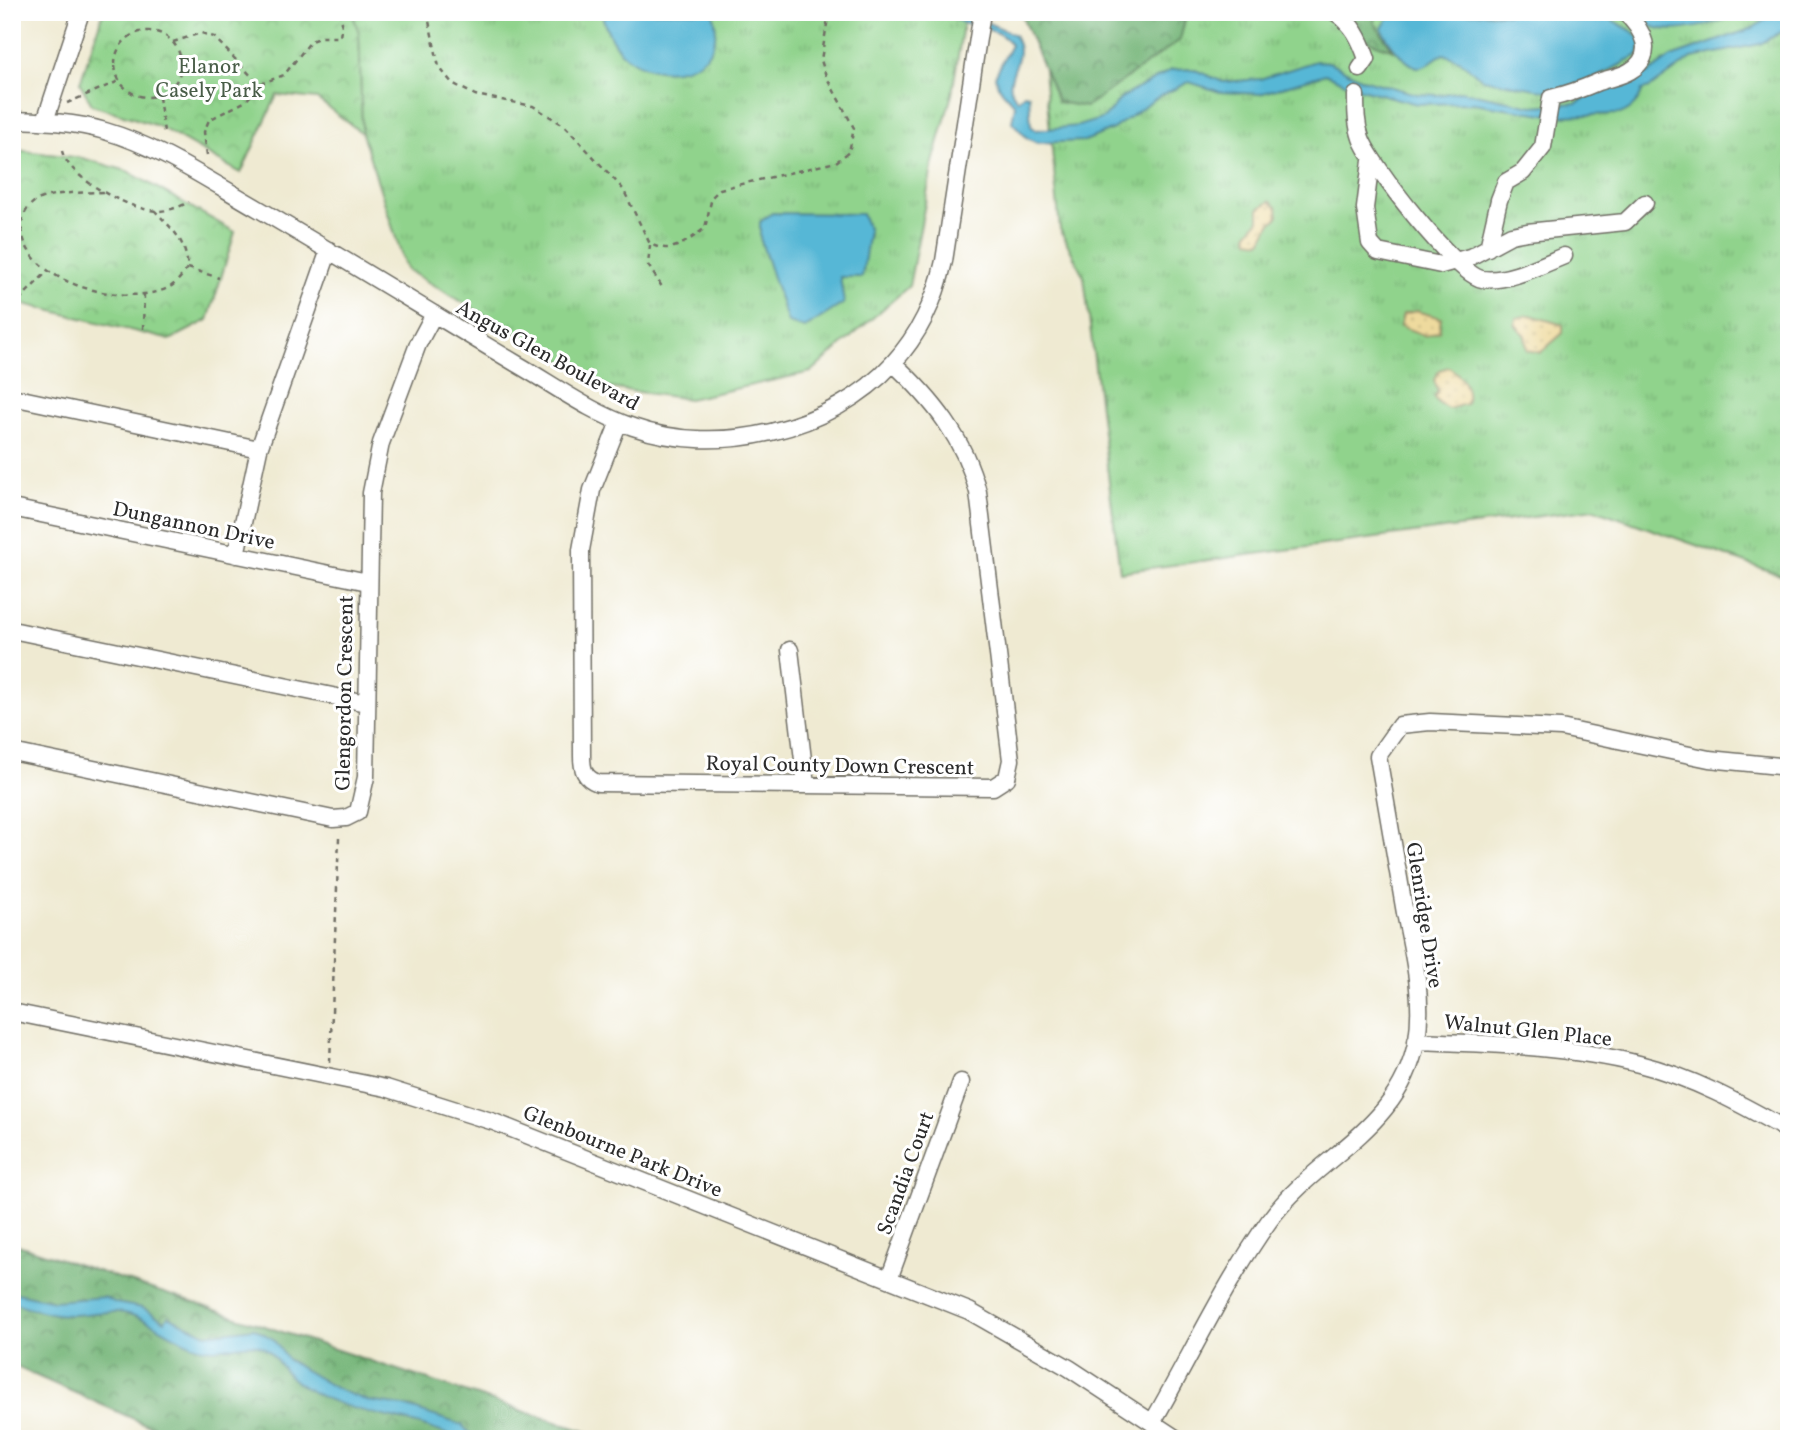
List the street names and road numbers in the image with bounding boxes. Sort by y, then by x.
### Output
street label: Angus Glen Boulevard [450,294,644,419]
street label: Dungannon Drive [110,495,278,558]
street label: Glengordon Crescent [329,595,362,791]
street label: Royal County Down Crescent [705,750,975,783]
street label: Glenridge Drive [1398,840,1449,990]
street label: Walnut Glen Place [1442,1008,1613,1055]
street label: Glenbourne Park Drive [518,1099,726,1206]
street label: Scandia Court [871,1108,942,1239]

